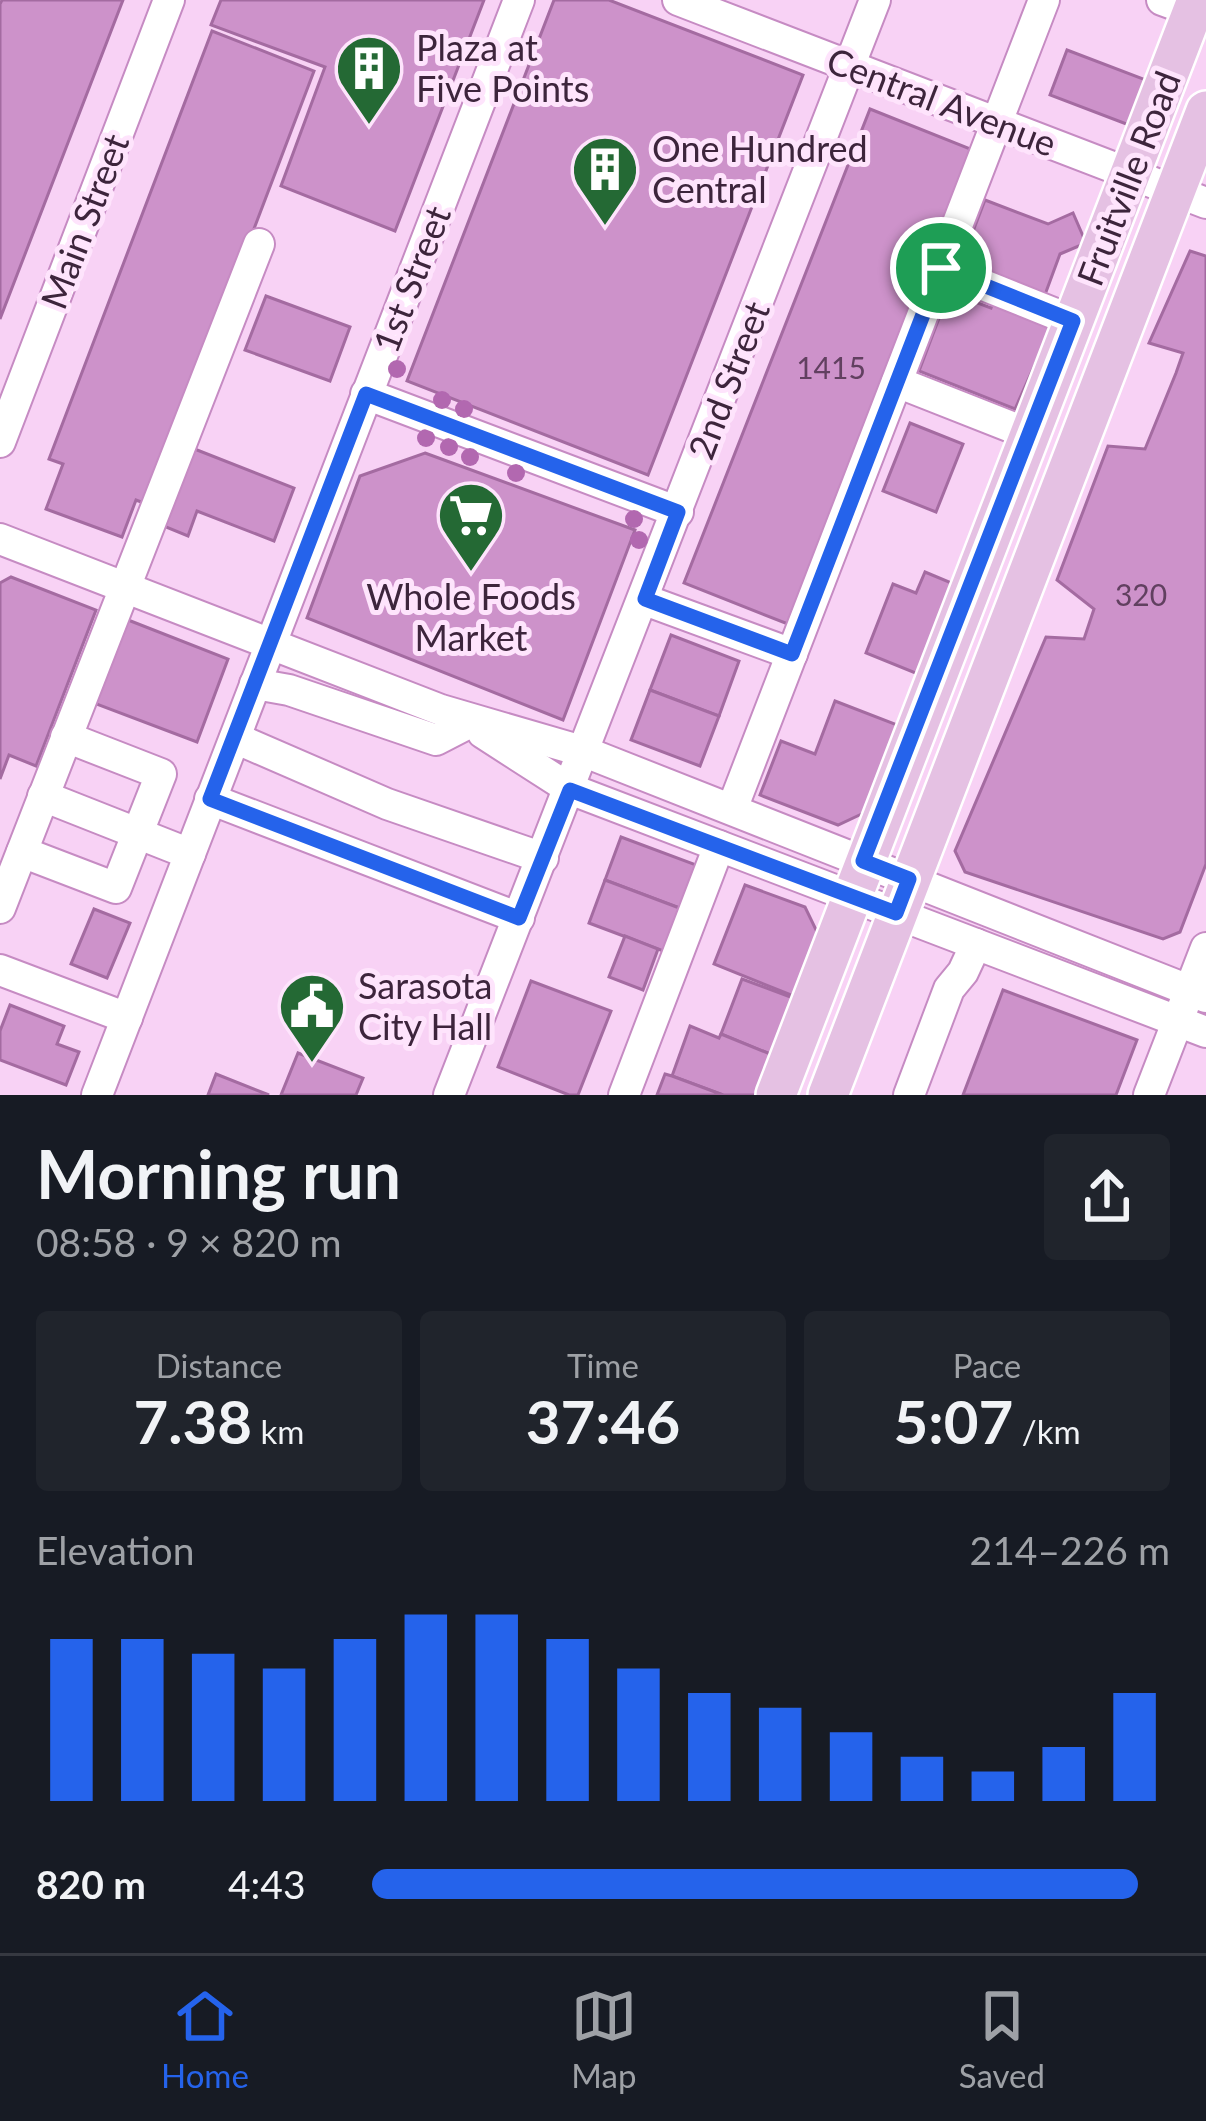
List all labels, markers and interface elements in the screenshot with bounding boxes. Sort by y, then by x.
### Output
place label: Plaza at Five Points [416,25,589,110]
building icon: Plaza at Five Points [334,33,404,127]
street label: Central Avenue [821,37,1063,165]
street label: Fruitville Road [1067,65,1189,291]
place label: One Hundred Central [652,126,868,211]
street label: Main Street [31,127,137,315]
building icon: One Hundred Central [570,134,640,228]
street label: 1st Street [363,199,459,358]
pin [890,217,992,319]
icon: arrive [908,235,974,301]
street label: 2nd Street [678,295,778,465]
house number: 1415 [796,349,866,385]
supermarket icon: Whole Foods Market [436,480,506,574]
place label: Whole Foods Market [366,574,576,659]
house number: 320 [1115,576,1167,612]
place label: Sarasota City Hall [358,963,492,1048]
public building icon: Sarasota City Hall [277,971,347,1065]
text: Morning run [36,1134,401,1213]
button: share [1044,1134,1170,1260]
text: 08:58 · 9 × 820 m [36,1219,341,1265]
text: Distance [156,1345,282,1385]
text: Time [567,1345,639,1385]
text: Pace [953,1345,1021,1385]
text: 7.38 [133,1385,252,1457]
text: 37:46 [526,1385,680,1457]
text: 5:07 [893,1385,1013,1457]
text: km [252,1411,305,1451]
text: /km [1013,1411,1081,1451]
text: Elevation [36,1527,194,1573]
text: 214–226 m [970,1527,1170,1573]
text: 820 m [36,1861,146,1907]
text: 4:43 [228,1861,306,1907]
tab: Home [161,1983,249,2095]
tab: Map [571,1983,637,2095]
tab: Saved [959,1983,1045,2095]

